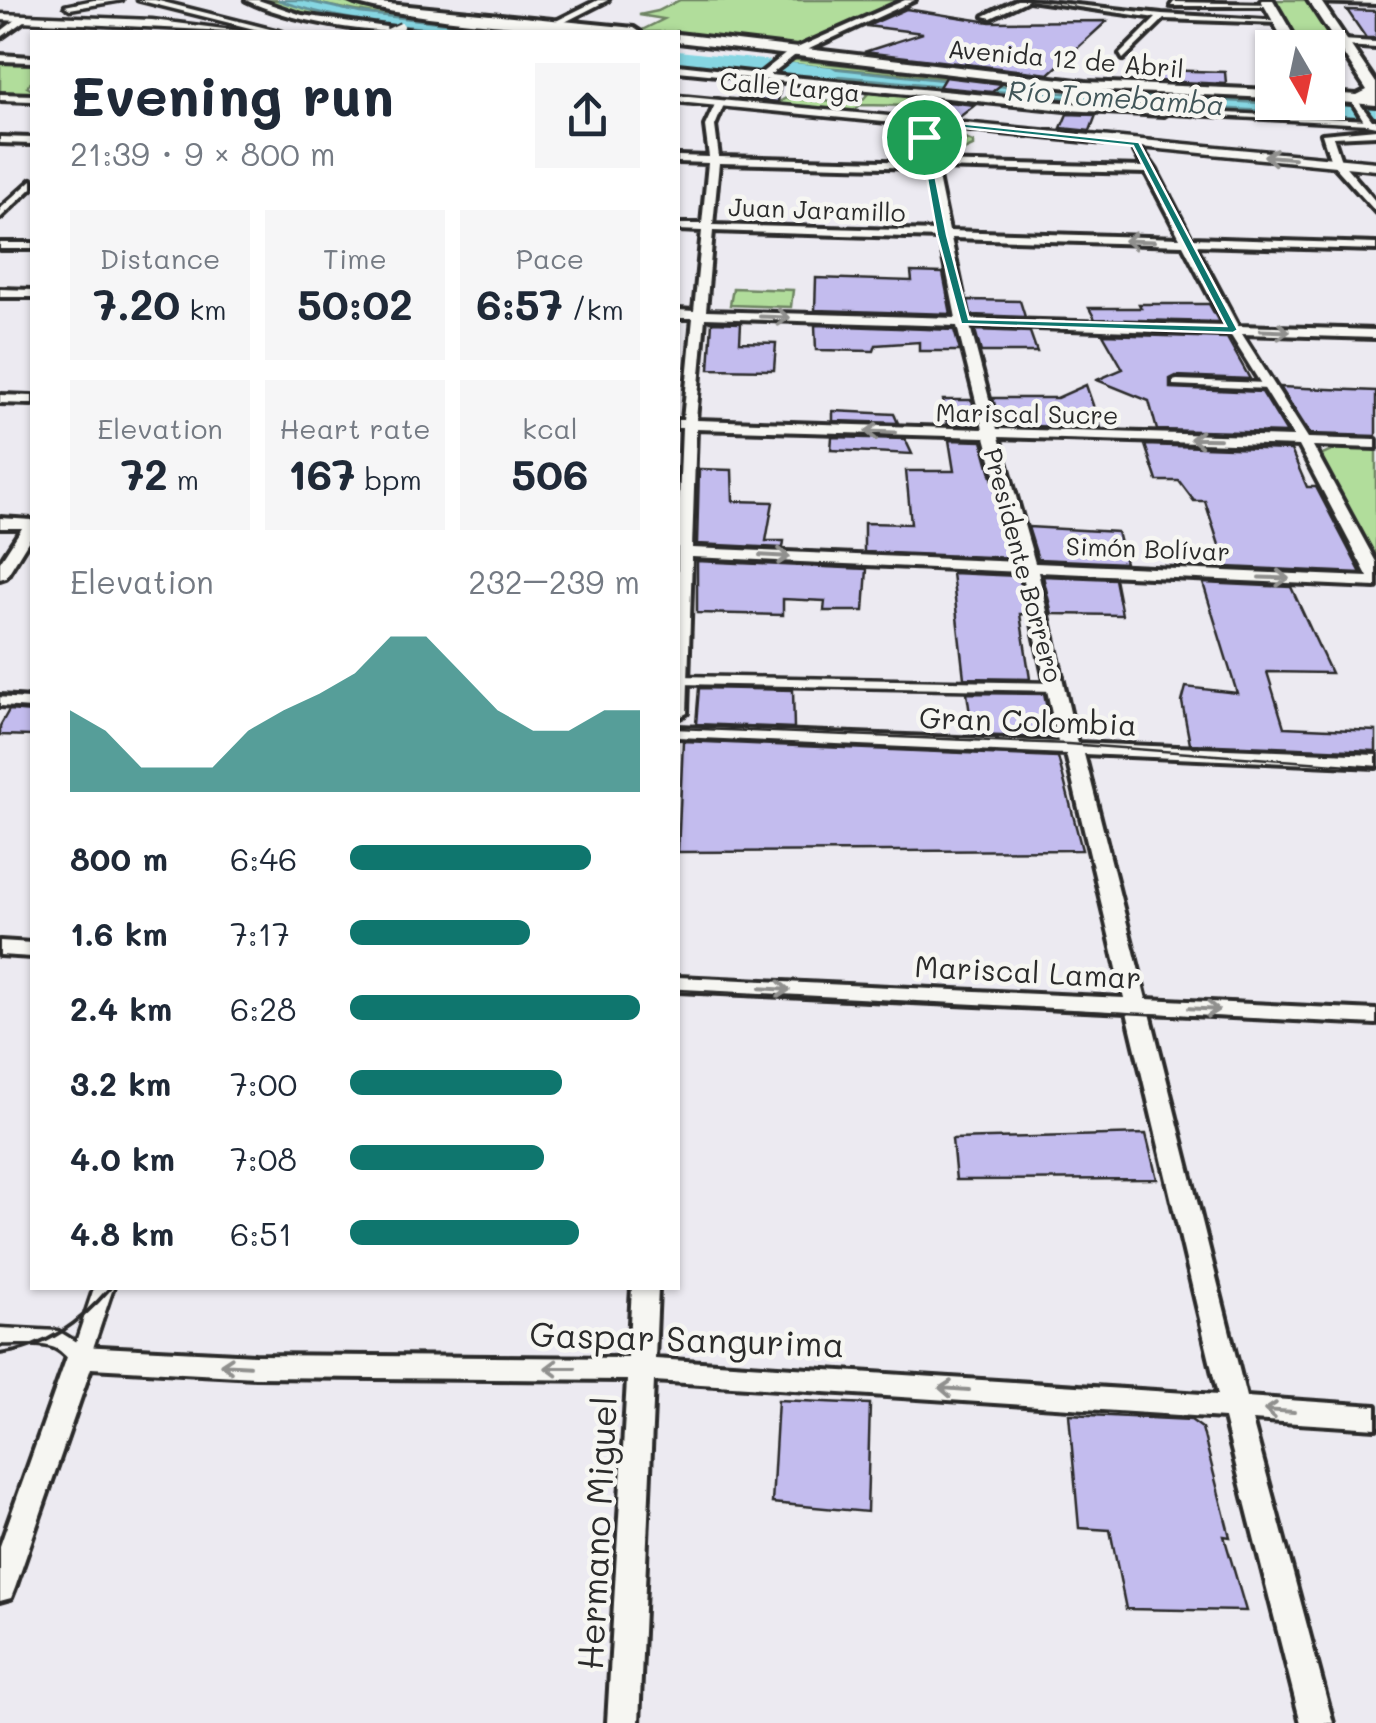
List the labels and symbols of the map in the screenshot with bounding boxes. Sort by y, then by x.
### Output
north arrow [1255,30,1345,120]
street label: Avenida 12 de Abril [947,32,1185,84]
street label: Calle Larga [718,64,862,108]
water label: Río Tomebamba [1006,71,1226,123]
pin [882,95,967,180]
one-way arrow [1263,147,1296,166]
street label: Juan Jaramillo [728,190,906,228]
one-way arrow [1123,231,1155,250]
one-way arrow [758,308,790,327]
one-way arrow [1258,322,1290,341]
street label: Mariscal Sucre [935,395,1119,431]
one-way arrow [865,422,897,441]
one-way arrow [1190,430,1222,449]
street label: Presidente Borrero [977,444,1071,686]
street label: Simón Bolívar [1065,529,1231,567]
one-way arrow [758,547,790,566]
one-way arrow [1258,569,1290,588]
street label: Gran Colombia [919,696,1137,744]
street label: Mariscal Lamar [914,945,1142,997]
one-way arrow [758,980,790,999]
one-way arrow [1188,1000,1220,1019]
street label: Gaspar Sangurima [529,1310,845,1366]
one-way arrow [220,1355,252,1374]
one-way arrow [545,1358,578,1378]
one-way arrow [939,1379,971,1398]
street label: Hermano Miguel [566,1395,626,1671]
one-way arrow [1263,1401,1295,1420]

